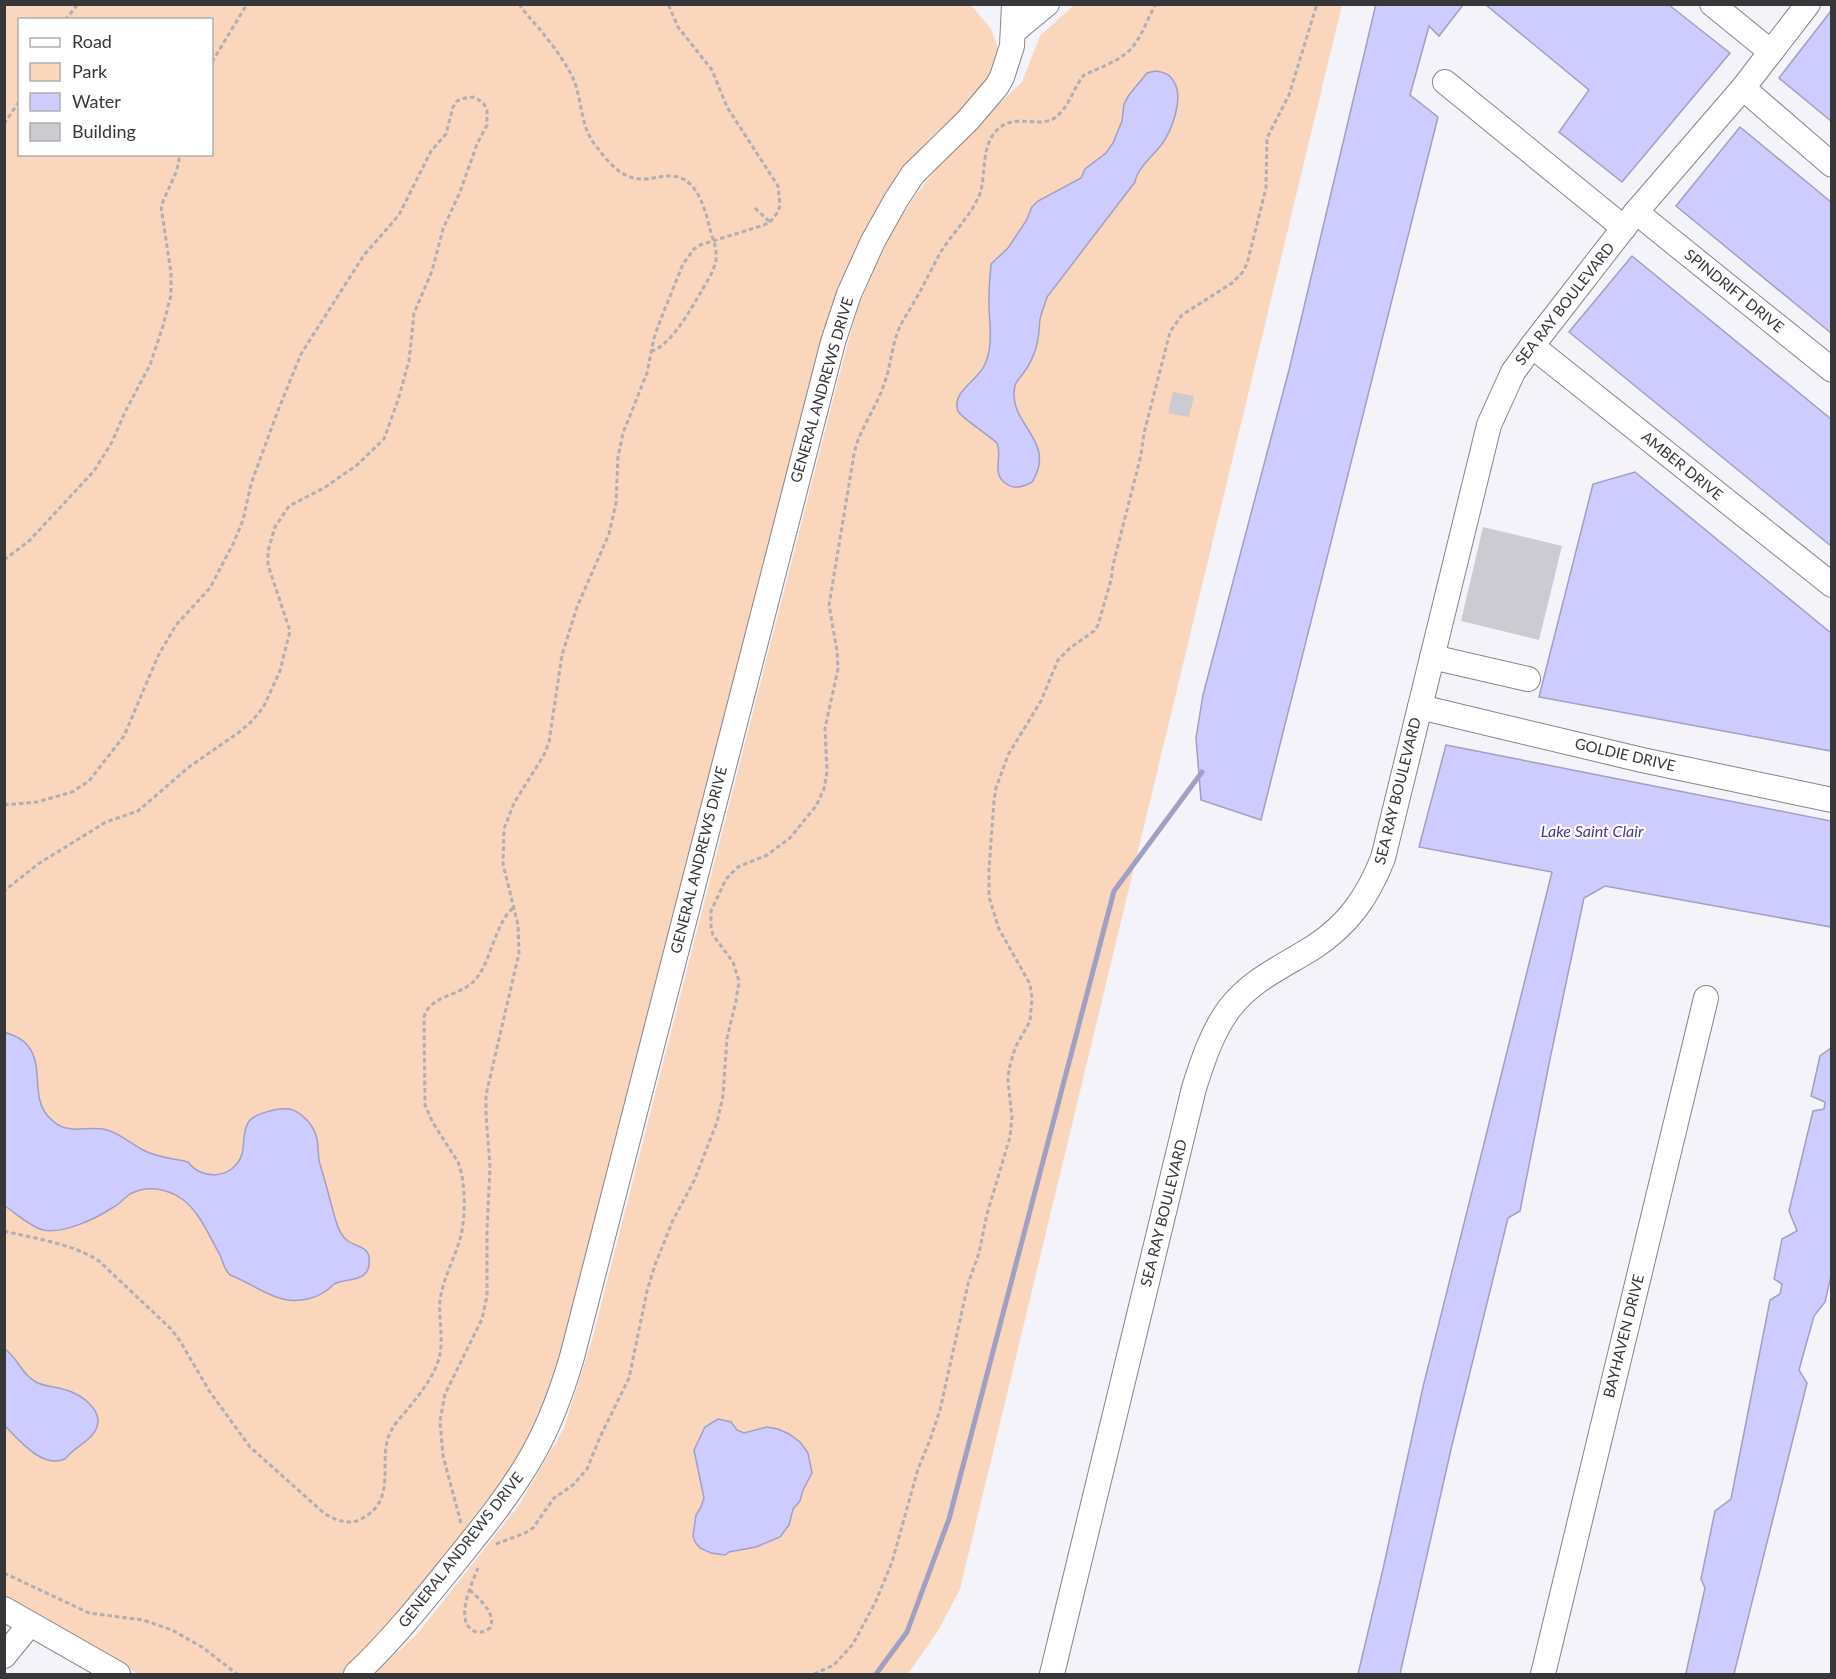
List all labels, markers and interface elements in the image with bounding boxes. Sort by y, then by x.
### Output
legend [18,18,213,156]
text: Road [72,30,112,52]
text: Park [72,60,108,82]
text: Water [72,90,121,112]
text: Building [72,120,136,142]
street label: SEA RAY BOULEVARD [1511,238,1618,368]
street label: SPINDRIFT DRIVE [1681,245,1788,336]
street label: GENERAL ANDREWS DRIVE [786,295,856,485]
street label: AMBER DRIVE [1638,427,1727,504]
street label: SEA RAY BOULEVARD [1370,715,1424,866]
street label: GOLDIE DRIVE [1573,734,1677,774]
street label: GENERAL ANDREWS DRIVE [666,764,730,955]
water label: Lake Saint Clair [1541,821,1644,840]
street label: SEA RAY BOULEVARD [1136,1137,1190,1288]
street label: BAYHAVEN DRIVE [1599,1272,1647,1399]
street label: GENERAL ANDREWS DRIVE [394,1468,526,1631]

